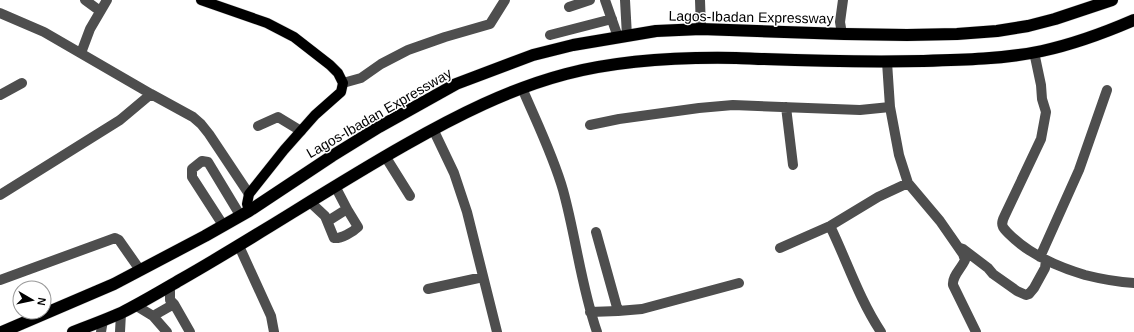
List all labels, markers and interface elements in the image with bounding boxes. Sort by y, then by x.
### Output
street label: Lagos-Ibadan Expressway [668,8,834,26]
street label: Lagos-Ibadan Expressway [304,65,454,161]
north arrow [12,280,52,320]
text: N [35,297,48,306]

